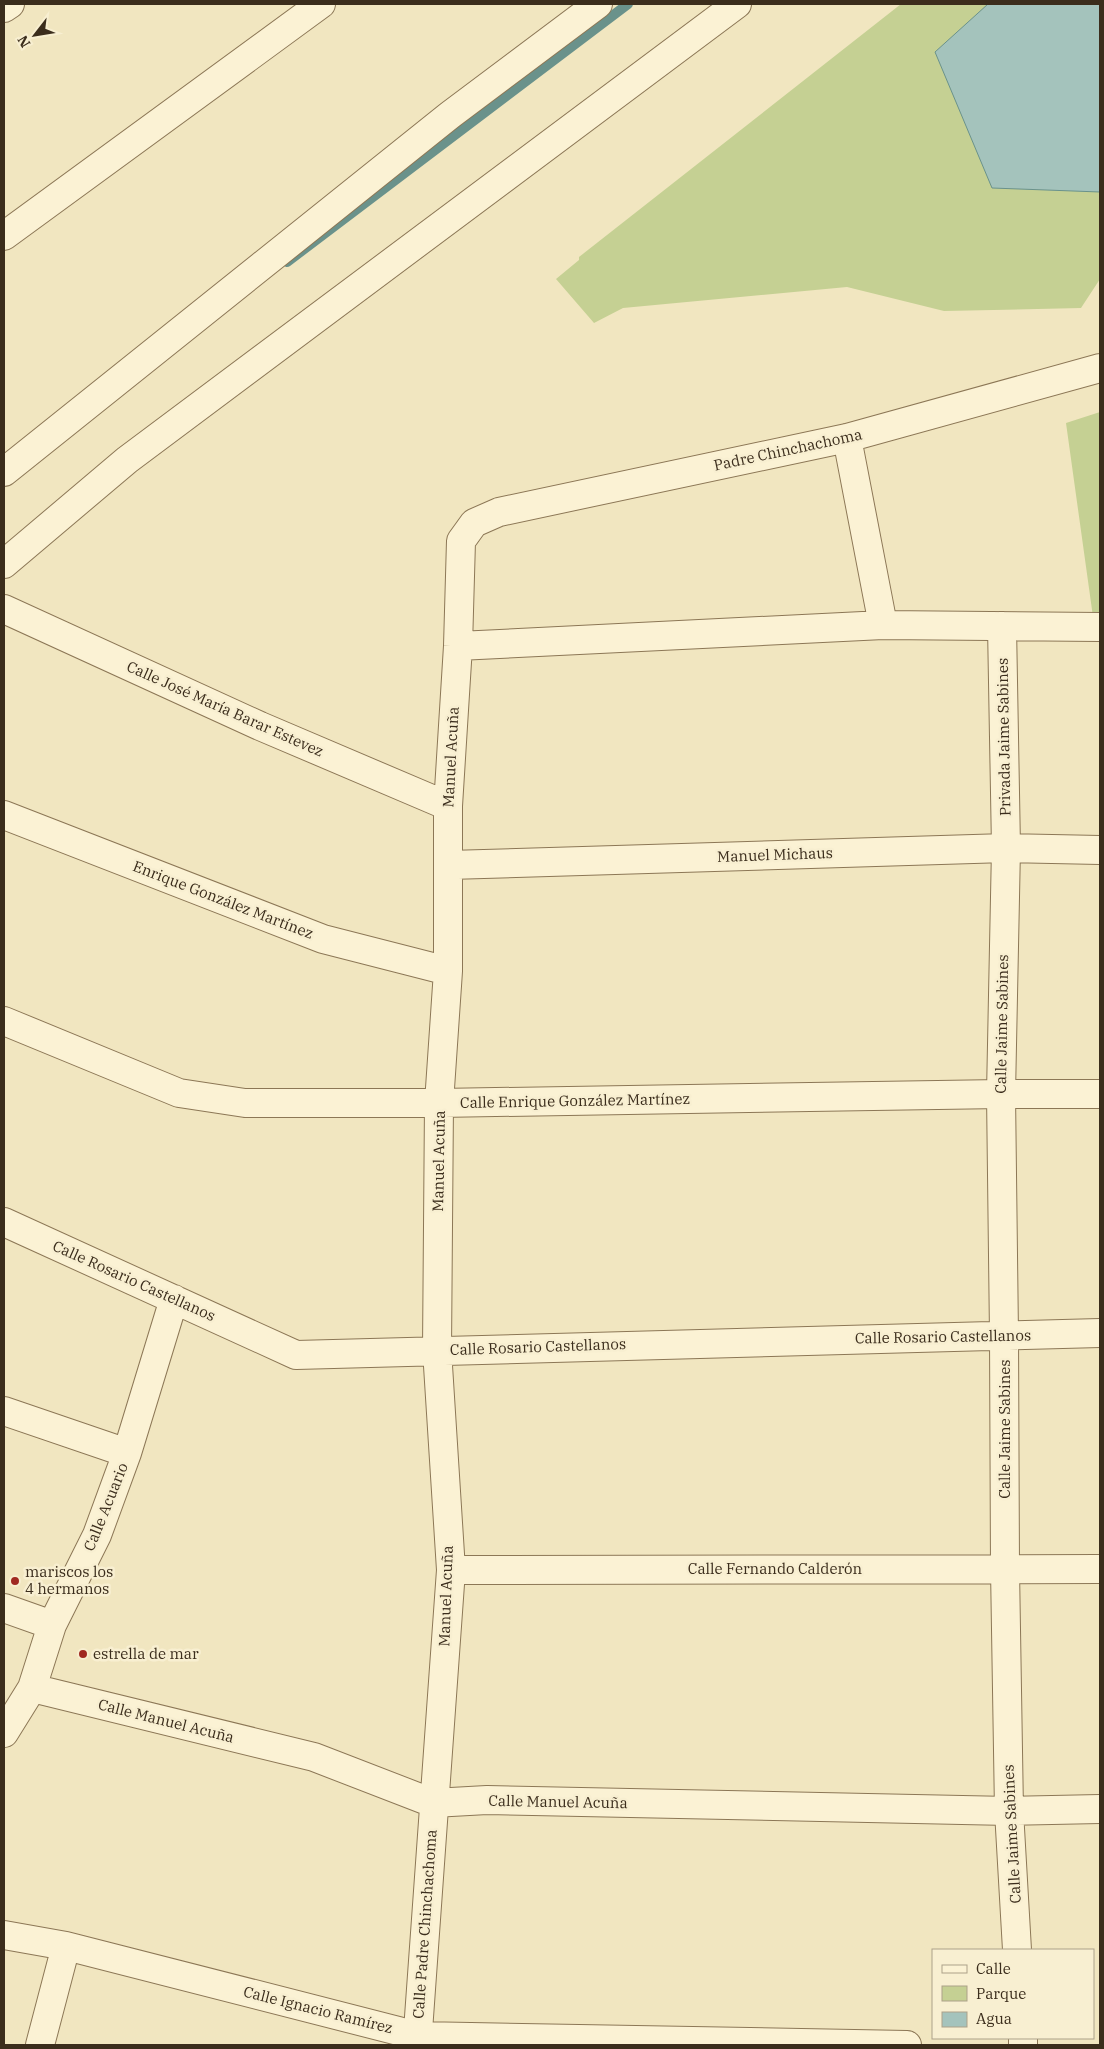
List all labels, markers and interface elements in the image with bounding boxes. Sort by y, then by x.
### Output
north arrow [10,10,60,60]
text: N [13,32,34,51]
street label: Padre Chinchachoma [712,424,864,475]
street label: Calle José María Barar Estevez [124,656,327,761]
street label: Privada Jaime Sabines [993,658,1014,816]
street label: Manuel Acuña [438,706,463,808]
street label: Manuel Michaus [717,843,833,866]
street label: Enrique González Martínez [130,856,316,943]
street label: Calle Jaime Sabines [991,954,1012,1094]
street label: Calle Enrique González Martínez [460,1089,690,1112]
street label: Manuel Acuña [428,1110,449,1212]
street label: Calle Rosario Castellanos [50,1236,219,1325]
street label: Calle Rosario Castellanos [855,1325,1031,1348]
street label: Calle Rosario Castellanos [450,1334,626,1359]
street label: Calle Jaime Sabines [995,1359,1014,1499]
street label: Calle Acuario [79,1460,132,1554]
street label: Manuel Acuña [434,1545,457,1647]
street label: Calle Fernando Calderón [688,1559,863,1578]
place label: mariscos los 4 hermanos [25,1562,113,1598]
marker: mariscos los 4 hermanos [9,1575,21,1587]
place label: estrella de mar [93,1644,199,1663]
marker: estrella de mar [77,1648,89,1660]
street label: Calle Manuel Acuña [96,1694,236,1747]
street label: Calle Jaime Sabines [998,1764,1025,1904]
street label: Calle Manuel Acuña [488,1791,628,1812]
street label: Calle Padre Chinchachoma [408,1829,441,2019]
legend [932,1949,1094,2039]
text: Calle [976,1959,1011,1978]
street label: Calle Ignacio Ramírez [241,1982,395,2037]
text: Parque [976,1984,1026,2003]
text: Agua [976,2009,1012,2028]

